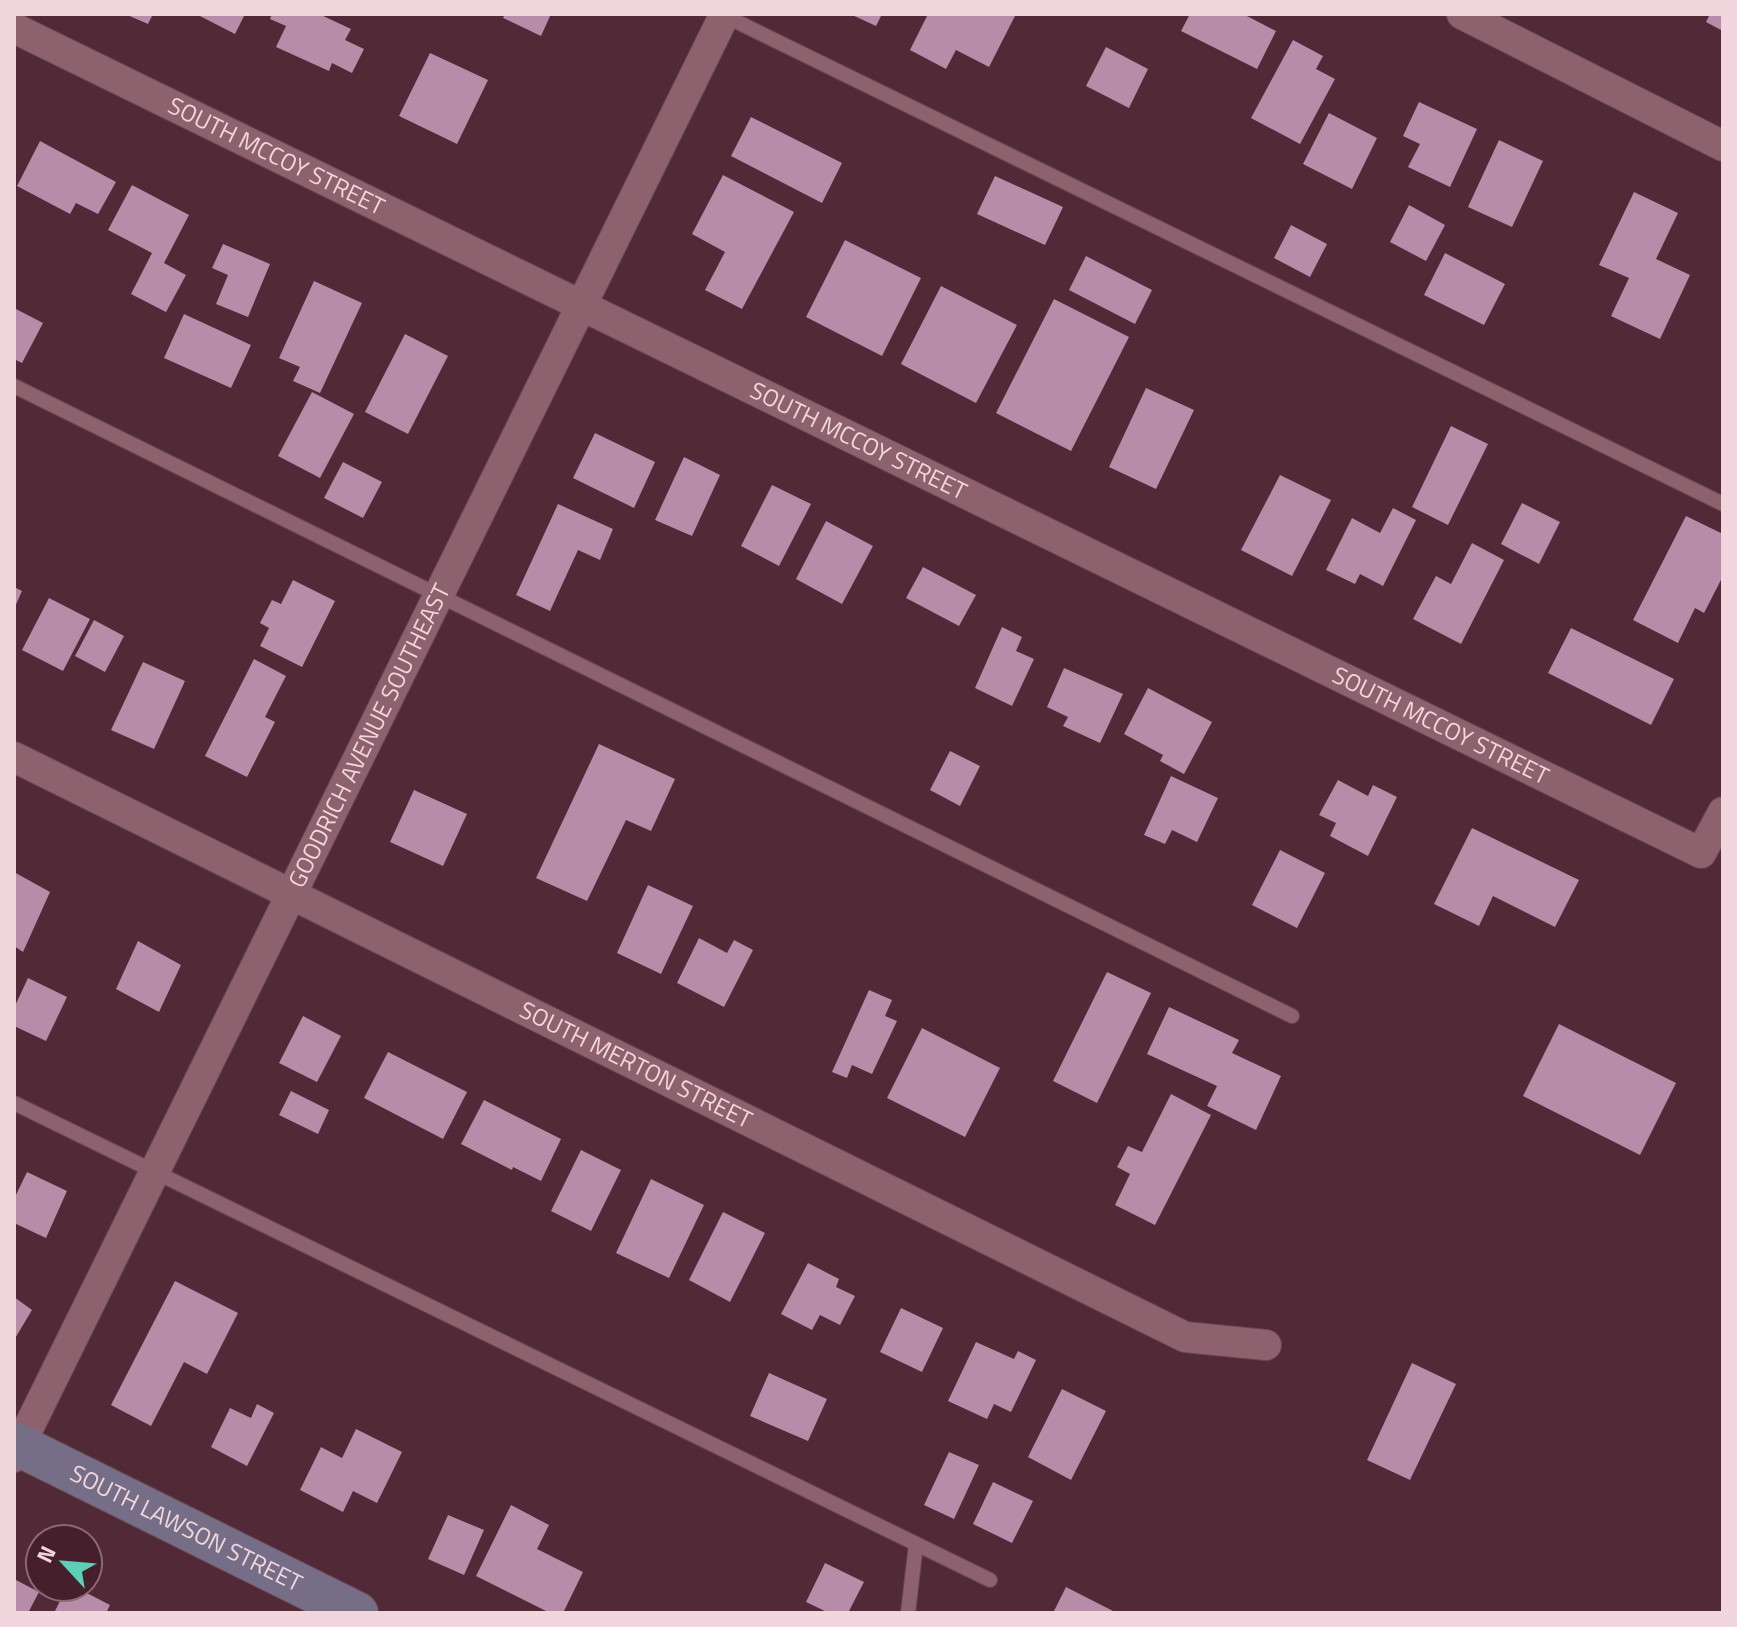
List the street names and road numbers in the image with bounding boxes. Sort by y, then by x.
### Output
street label: SOUTH MCCOY STREET [162,87,392,224]
street label: SOUTH MCCOY STREET [744,372,974,509]
street label: GOODRICH AVENUE SOUTHEAST [278,577,459,893]
street label: SOUTH MCCOY STREET [1327,656,1556,793]
street label: SOUTH MERTON STREET [514,991,759,1137]
street label: SOUTH LAWSON STREET [64,1455,309,1600]

